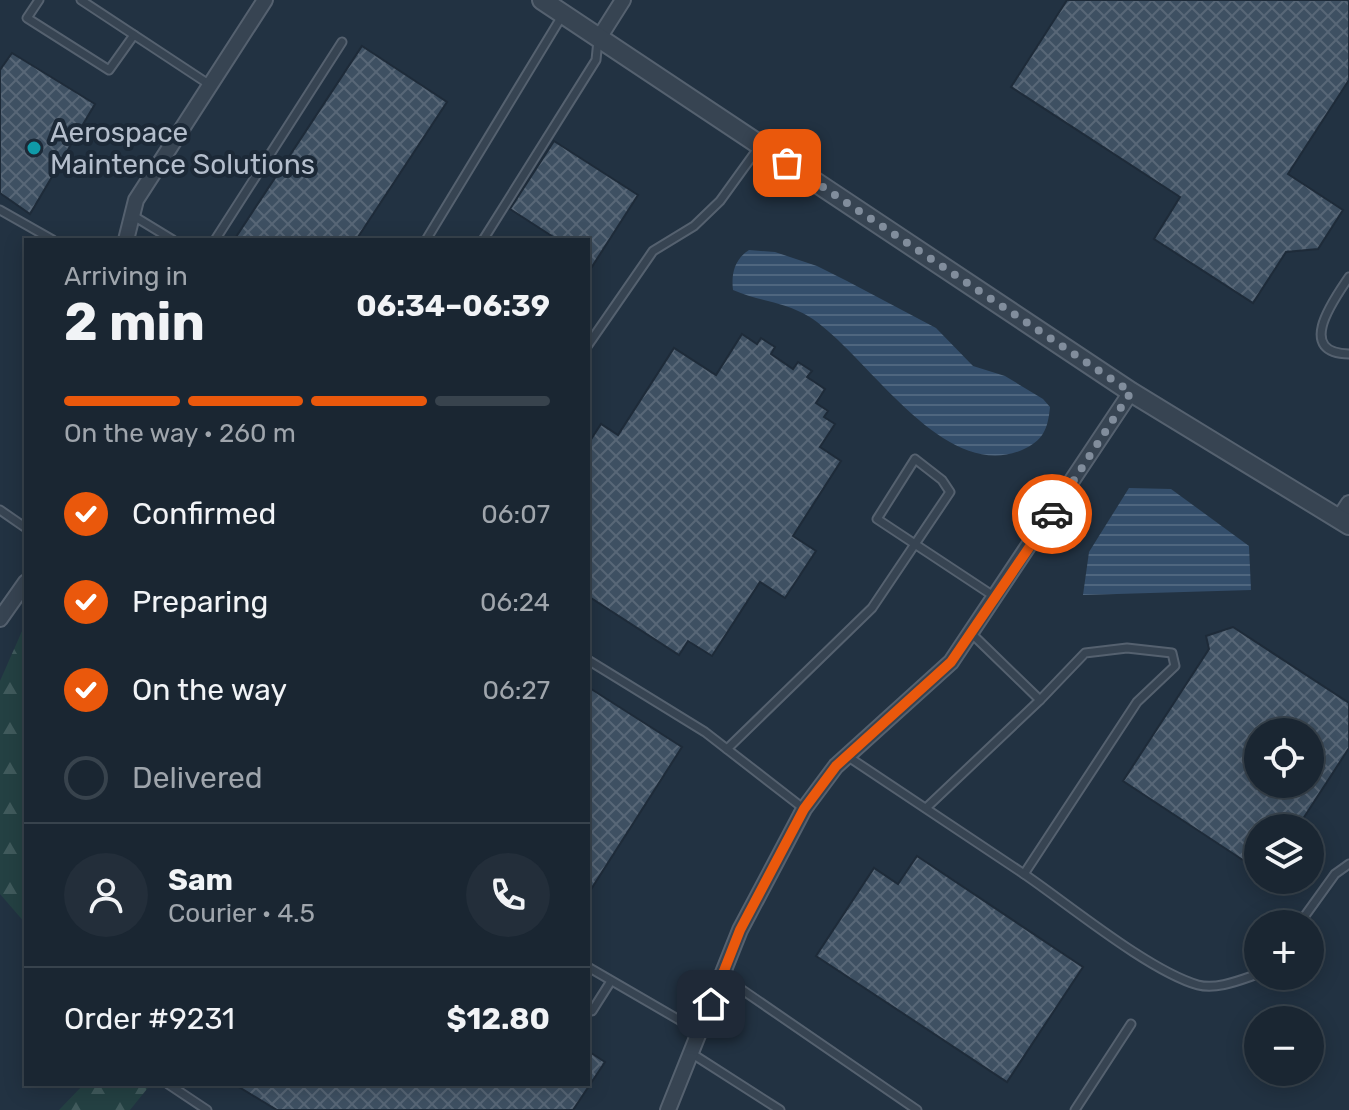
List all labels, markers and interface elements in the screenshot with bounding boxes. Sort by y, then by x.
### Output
place label: Aerospace Maintence Solutions [50,116,315,181]
pin [753,129,821,197]
marker: Aerospace Maintence Solutions [25,139,43,157]
icon: bag [765,141,809,185]
text: Arriving in [64,261,188,292]
text: 06:34–06:39 [356,288,550,324]
text: 2 min [64,291,205,353]
text: On the way · 260 m [64,418,296,449]
courier [1012,474,1092,554]
icon: check [64,492,108,536]
icon: car [1030,492,1074,536]
text: Confirmed [132,496,276,532]
text: 06:07 [481,499,550,530]
icon: check [64,580,108,624]
text: Preparing [132,584,268,620]
text: 06:24 [480,587,550,618]
icon: check [64,668,108,712]
text: On the way [132,672,287,708]
text: 06:27 [483,675,550,706]
map controls [1244,718,1324,1086]
button: locate [1244,718,1324,798]
text: Delivered [132,760,263,796]
button: layers [1244,814,1324,894]
button: person [64,853,148,937]
button: phone [466,853,550,937]
text: Sam [168,862,233,898]
text: Courier · 4.5 [168,898,315,929]
button: + [1244,910,1324,990]
pin [677,970,745,1038]
icon: home [689,982,733,1026]
text: Order #9231 [64,1001,235,1037]
text: $12.80 [446,1001,550,1037]
button: − [1244,1006,1324,1086]

